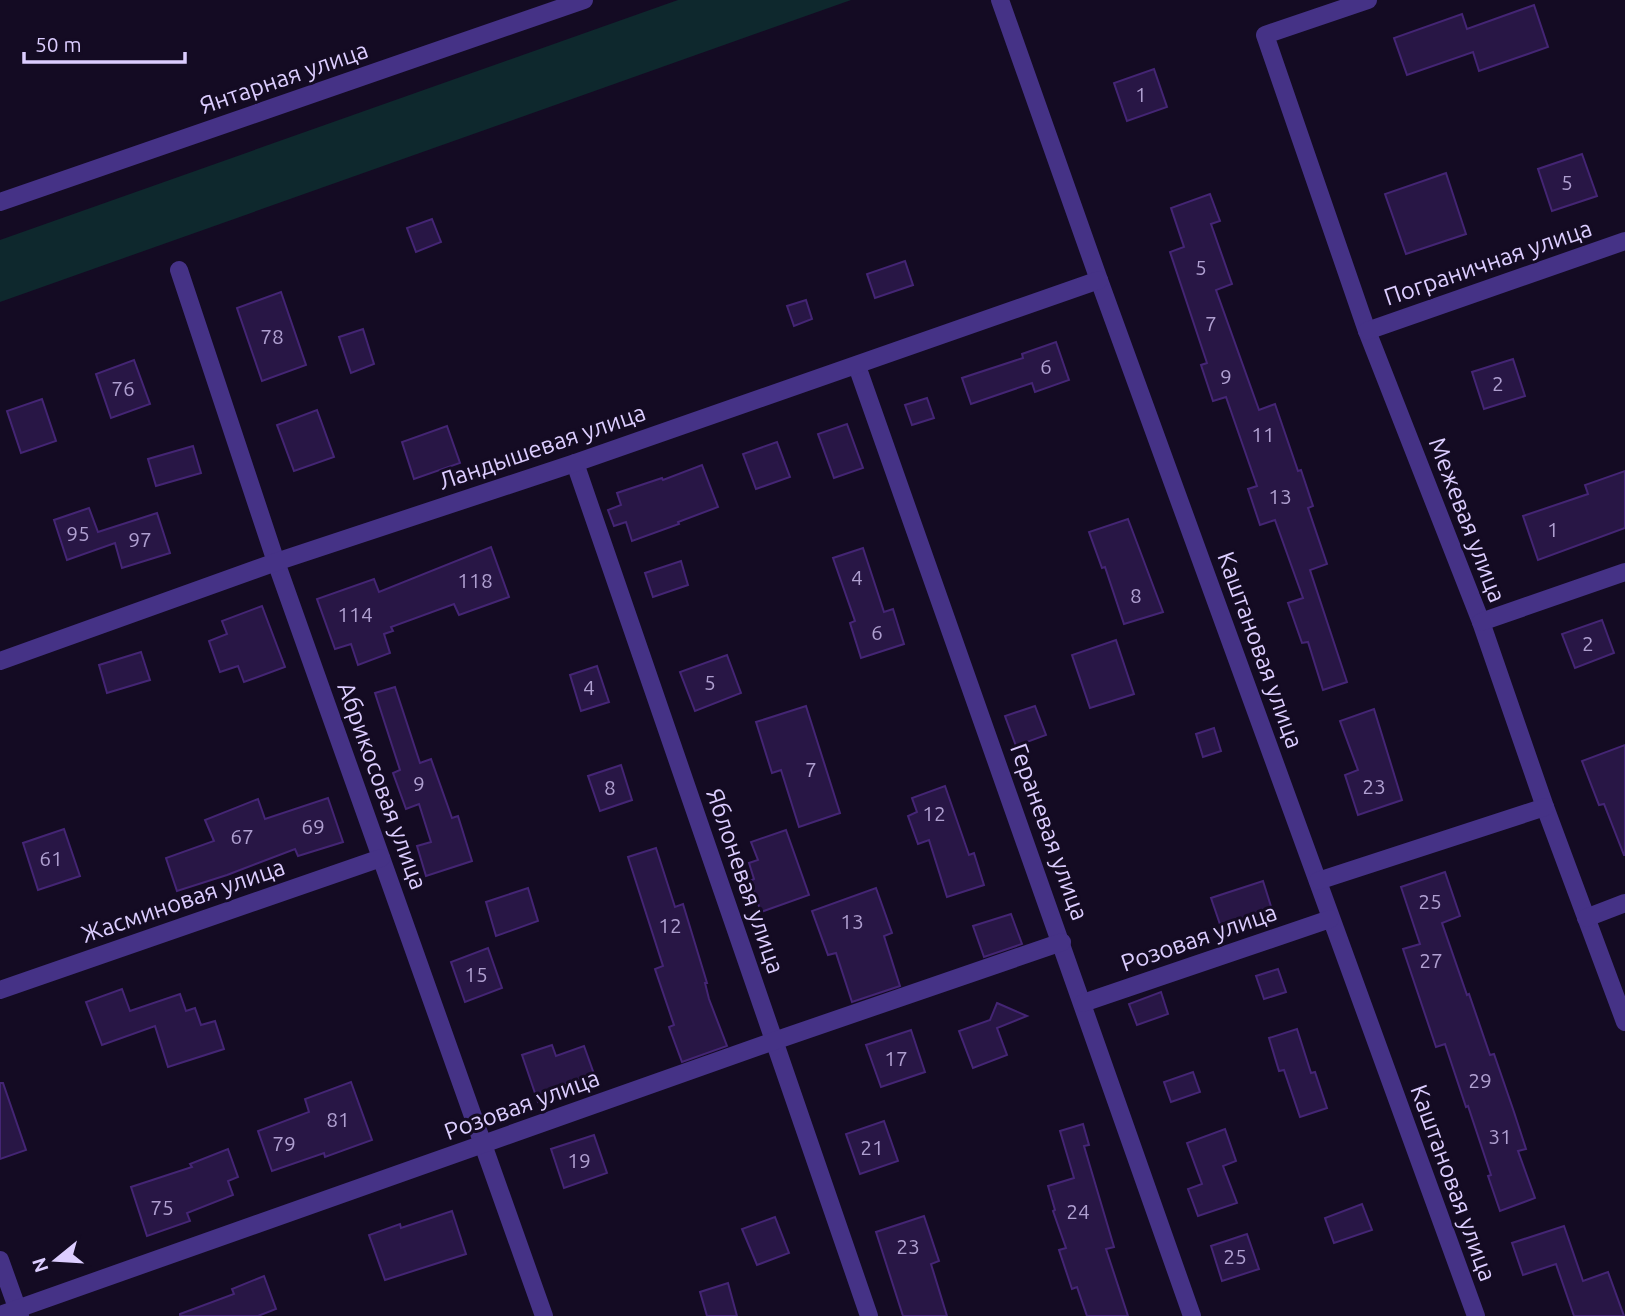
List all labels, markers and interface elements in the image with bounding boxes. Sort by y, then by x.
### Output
scale bar [24,21,186,65]
text: 50 m [35,32,82,56]
street label: Янтарная улица [196,36,372,119]
house number: 1 [1135,82,1147,106]
house number: 5 [1561,170,1573,194]
street label: Пограничная улица [1380,214,1595,311]
house number: 5 [1195,255,1207,279]
house number: 7 [1205,311,1217,335]
house number: 78 [260,324,284,348]
house number: 6 [1040,354,1052,378]
house number: 9 [1220,364,1232,388]
house number: 2 [1492,371,1504,395]
house number: 76 [111,376,135,400]
street label: Ландышевая улица [435,398,649,495]
house number: 11 [1251,422,1275,446]
street label: Межевая улица [1424,434,1511,606]
house number: 13 [1268,484,1292,508]
house number: 1 [1547,517,1559,541]
house number: 95 [66,521,90,545]
house number: 97 [128,527,152,551]
street label: Каштановая улица [1212,548,1309,752]
house number: 4 [851,565,863,589]
house number: 118 [457,568,493,592]
house number: 8 [1130,583,1142,607]
house number: 114 [337,602,373,626]
house number: 6 [871,620,883,644]
house number: 2 [1582,631,1594,655]
house number: 5 [704,670,716,694]
house number: 4 [583,675,595,699]
street label: Абрикосовая улица [332,678,433,893]
street label: Гераневая улица [1005,740,1094,924]
house number: 7 [805,757,817,781]
house number: 9 [413,771,425,795]
house number: 23 [1362,774,1386,798]
house number: 8 [604,775,616,799]
street label: Яблоневая улица [701,785,790,977]
house number: 12 [922,801,946,825]
house number: 69 [301,814,325,838]
house number: 67 [230,824,254,848]
house number: 61 [39,846,63,870]
street label: Жасминовая улица [77,853,288,948]
house number: 25 [1418,889,1442,913]
street label: Розовая улица [1117,898,1280,977]
house number: 13 [840,909,864,933]
house number: 12 [658,913,682,937]
house number: 27 [1419,948,1443,972]
house number: 15 [464,962,488,986]
house number: 17 [884,1046,908,1070]
street label: Розовая улица [441,1064,603,1145]
house number: 29 [1468,1068,1492,1092]
street label: Каштановая улица [1405,1081,1502,1285]
house number: 81 [326,1107,350,1131]
house number: 31 [1488,1124,1512,1148]
house number: 79 [272,1131,296,1155]
house number: 21 [860,1135,884,1159]
house number: 19 [567,1148,591,1172]
house number: 75 [150,1195,174,1219]
house number: 24 [1066,1199,1090,1223]
north arrow [21,1225,91,1295]
house number: 23 [896,1234,920,1258]
house number: 25 [1223,1244,1247,1268]
text: N [27,1255,52,1275]

